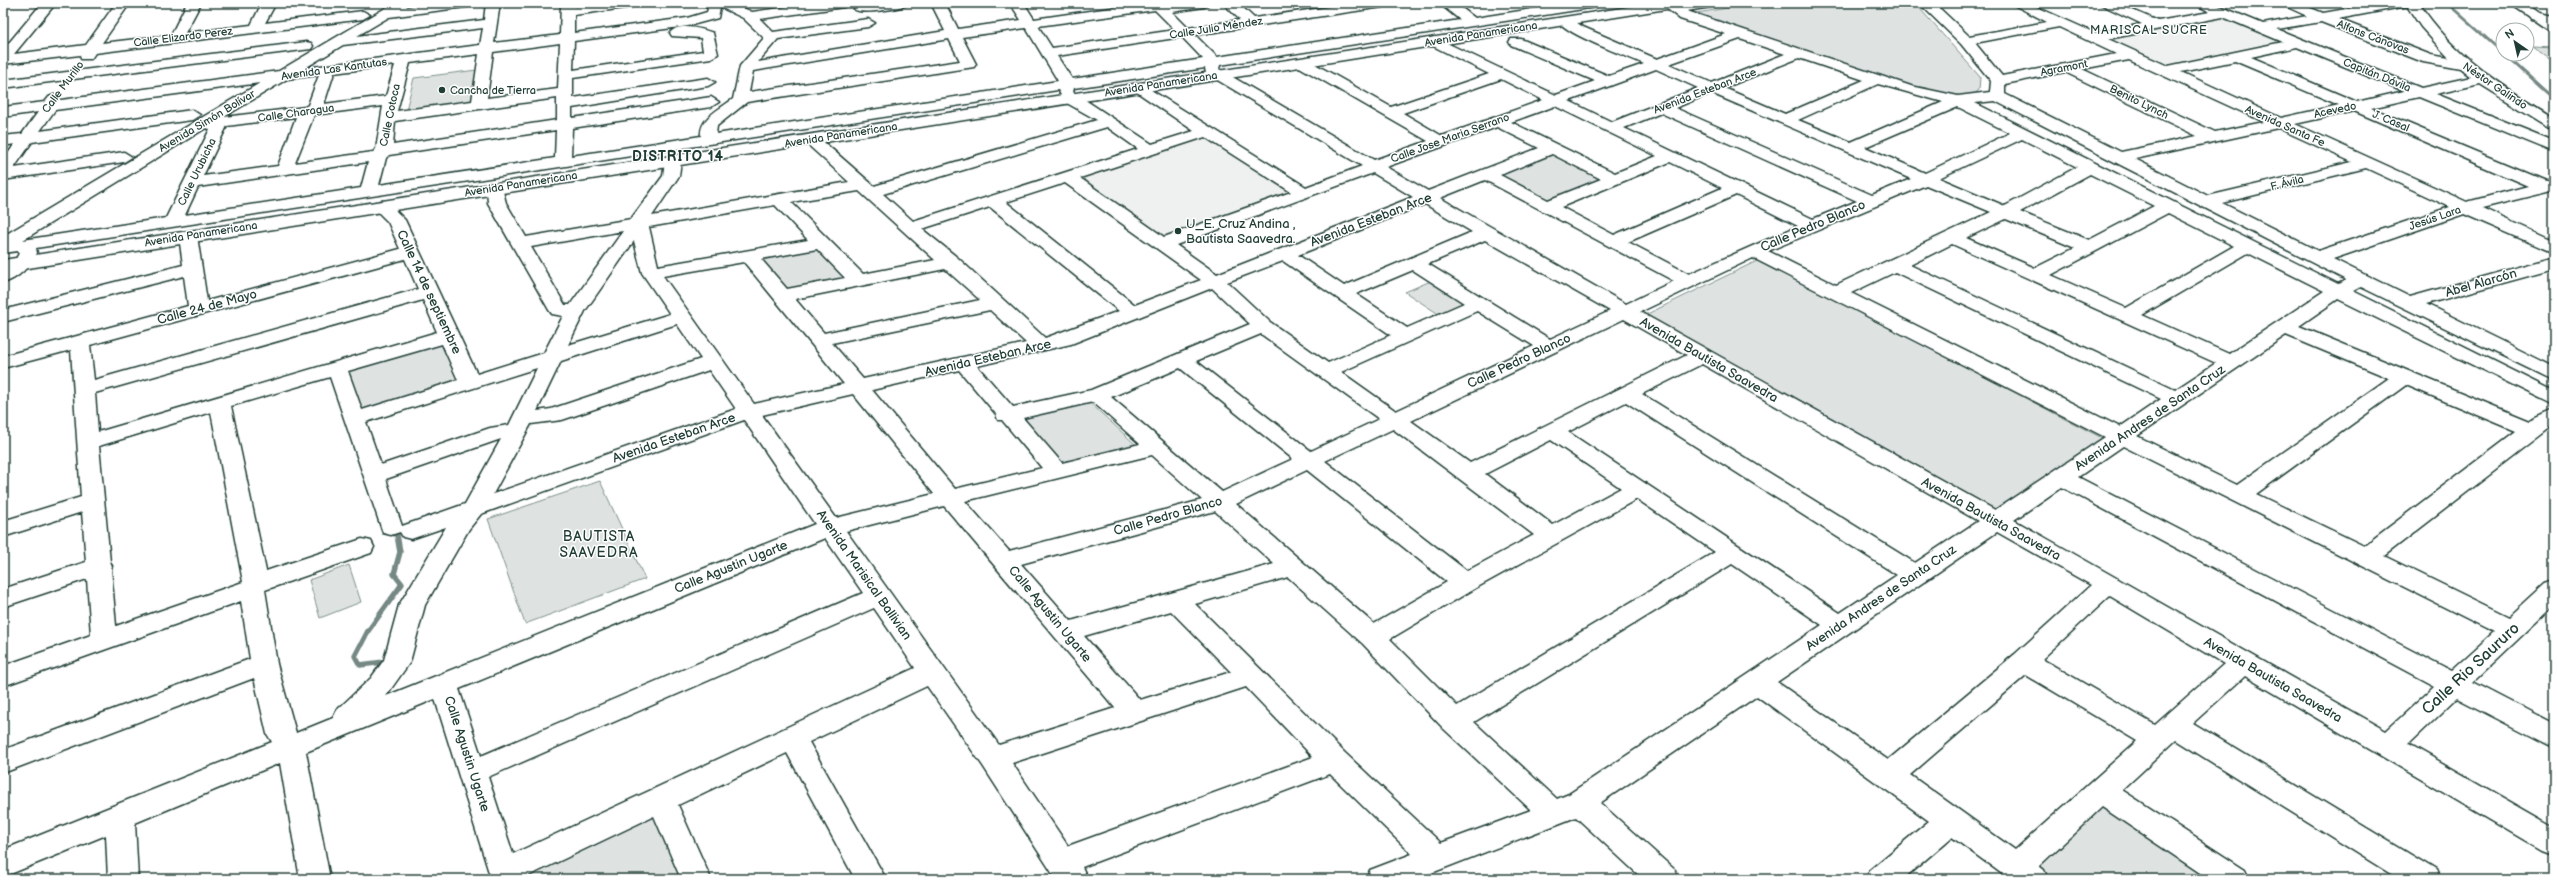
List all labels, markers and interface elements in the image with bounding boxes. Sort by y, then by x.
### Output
street label: Calle Julio Méndez [1168,14,1264,42]
street label: Alfons Cánovas [2335,17,2411,57]
street label: Avenida Panamericana [1424,19,1538,49]
north arrow [2495,22,2535,62]
district label: MARISCAL SUCRE [2090,23,2208,38]
street label: Calle Elizardo Perez [133,24,234,50]
text: N [2503,26,2517,42]
street label: Avenida Las Kantutas [280,55,388,83]
street label: Capitán Dávila [2341,55,2413,95]
street label: Agramont [2039,57,2089,79]
street label: Calle Murillo [39,58,87,116]
street label: Néstor Galindo [2460,60,2530,112]
street label: Avenida Esteban Arce [1652,65,1759,117]
street label: Avenida Panamericana [1104,69,1218,99]
street label: Benito Lynch [2107,82,2171,122]
street label: Calle Cotoca [377,83,403,147]
place label: Cancha de Tierra [450,84,536,97]
marker: Cancha de Tierra [437,85,447,95]
street label: Avenida Simón Bolívar [156,87,258,155]
street label: Acevedo [2313,99,2357,121]
street label: Calle Charagua [257,101,335,125]
street label: Avenida Santa Fe [2243,103,2327,150]
street label: J. Casal [2371,107,2411,135]
street label: Calle Jose Maria Serrano [1389,110,1511,166]
street label: Avenida Panamericana [784,120,898,150]
street label: Calle Urubicha [175,136,219,208]
district label: DISTRITO 14 [632,148,724,165]
street label: Avenida Panamericana [464,169,578,199]
street label: F. Ávila [2269,172,2305,193]
street label: Avenida Esteban Arce [1308,189,1434,251]
street label: Calle Pedro Blanco [1758,197,1868,255]
street label: Jesús Lara [2407,203,2463,233]
place label: U_E. Cruz Andina , Bautista Saavedra. [1186,216,1296,247]
street label: Avenida Panamericana [144,219,258,249]
marker: U_E. Cruz Andina , Bautista Saavedra. [1173,226,1183,236]
street label: Calle 14 de septiembre [393,227,465,357]
street label: Abel Alarcón [2443,265,2519,301]
street label: Calle 24 de Mayo [155,286,259,328]
street label: Avenida Bautista Saavedra [1637,314,1781,406]
street label: Calle Pedro Blanco [1465,330,1573,392]
street label: Avenida Esteban Arce [923,336,1053,380]
street label: Avenida Andres de Santa Cruz [2072,361,2229,474]
street label: Avenida Esteban Arce [610,409,738,467]
street label: Avenida Bautista Saavedra [1918,474,2064,564]
street label: Calle Pedro Blanco [1112,493,1224,539]
street label: Avenida Marisical Ballivian [813,507,915,643]
district label: BAUTISTA SAAVEDRA [560,528,638,561]
street label: Calle Agustin Ugarte [672,537,790,597]
street label: Avenida Andres de Santa Cruz [1803,541,1960,654]
street label: Calle Agustin Ugarte [1005,563,1095,666]
street label: Calle Rio Saururo [2418,619,2524,719]
street label: Avenida Bautista Saavedra [2201,634,2345,726]
street label: Calle Agustin Ugarte [441,694,493,814]

